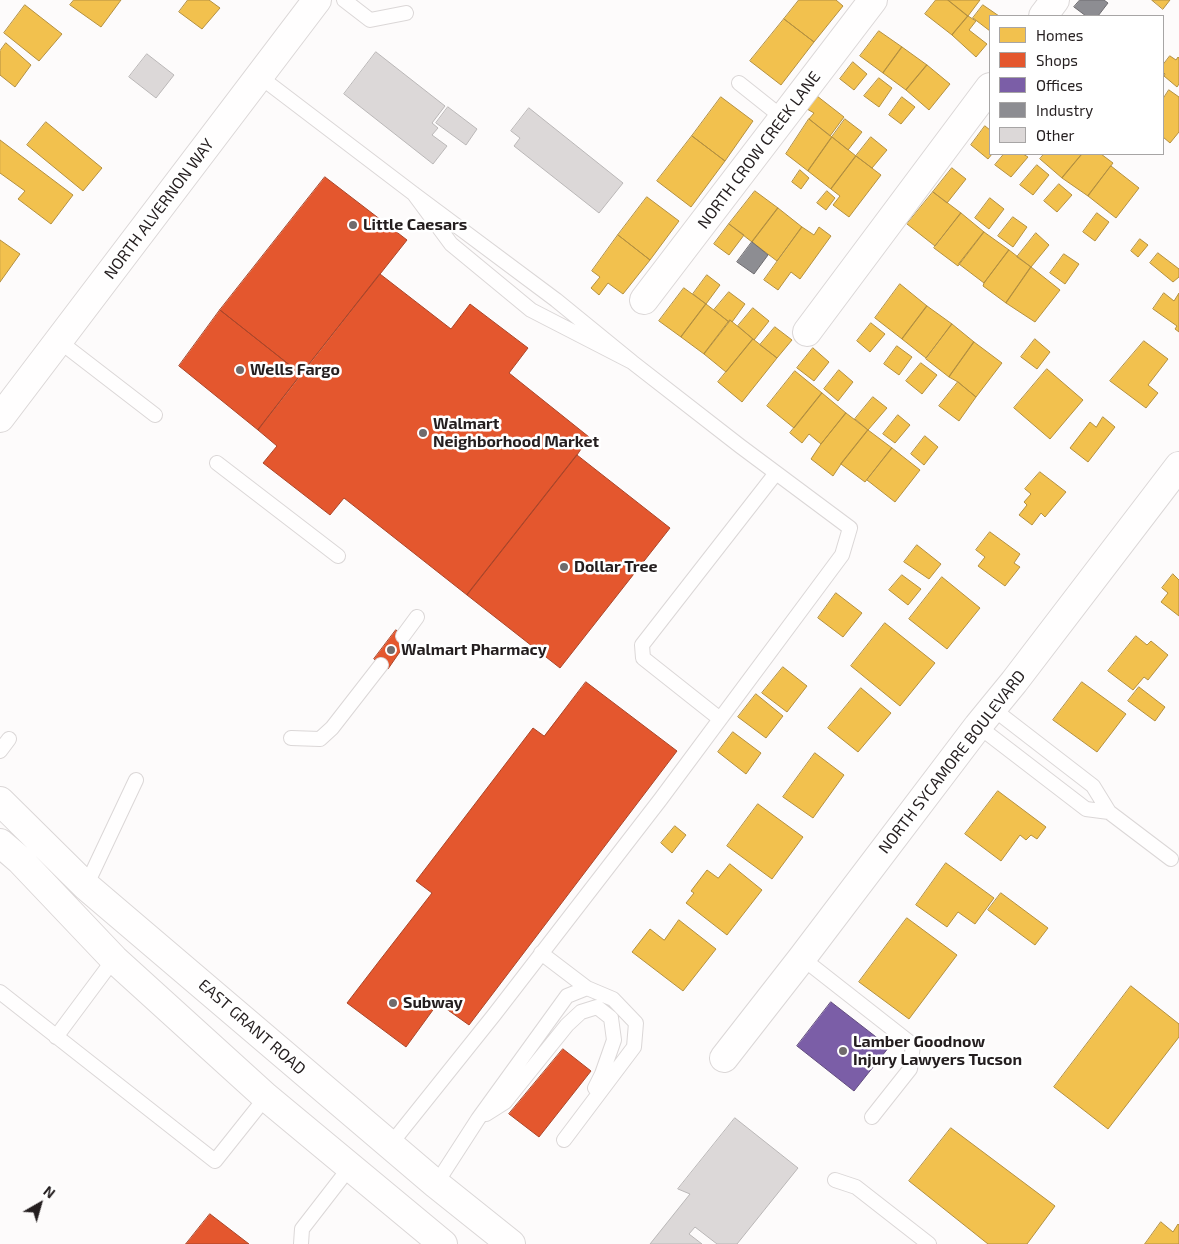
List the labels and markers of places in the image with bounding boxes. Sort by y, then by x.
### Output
place label: Little Caesars [363,215,467,235]
marker: Little Caesars [347,219,359,231]
place label: Wells Fargo [250,360,340,380]
marker: Wells Fargo [234,364,246,376]
place label: Walmart Neighborhood Market [433,414,599,452]
marker: Walmart Neighborhood Market [417,427,429,439]
place label: Dollar Tree [574,557,657,577]
marker: Dollar Tree [558,561,570,573]
place label: Walmart Pharmacy [401,640,547,660]
marker: Walmart Pharmacy [385,644,397,656]
place label: Subway [403,993,463,1013]
marker: Subway [387,997,399,1009]
place label: Lamber Goodnow Injury Lawyers Tucson [853,1032,1022,1070]
marker: Lamber Goodnow Injury Lawyers Tucson [837,1045,849,1057]

